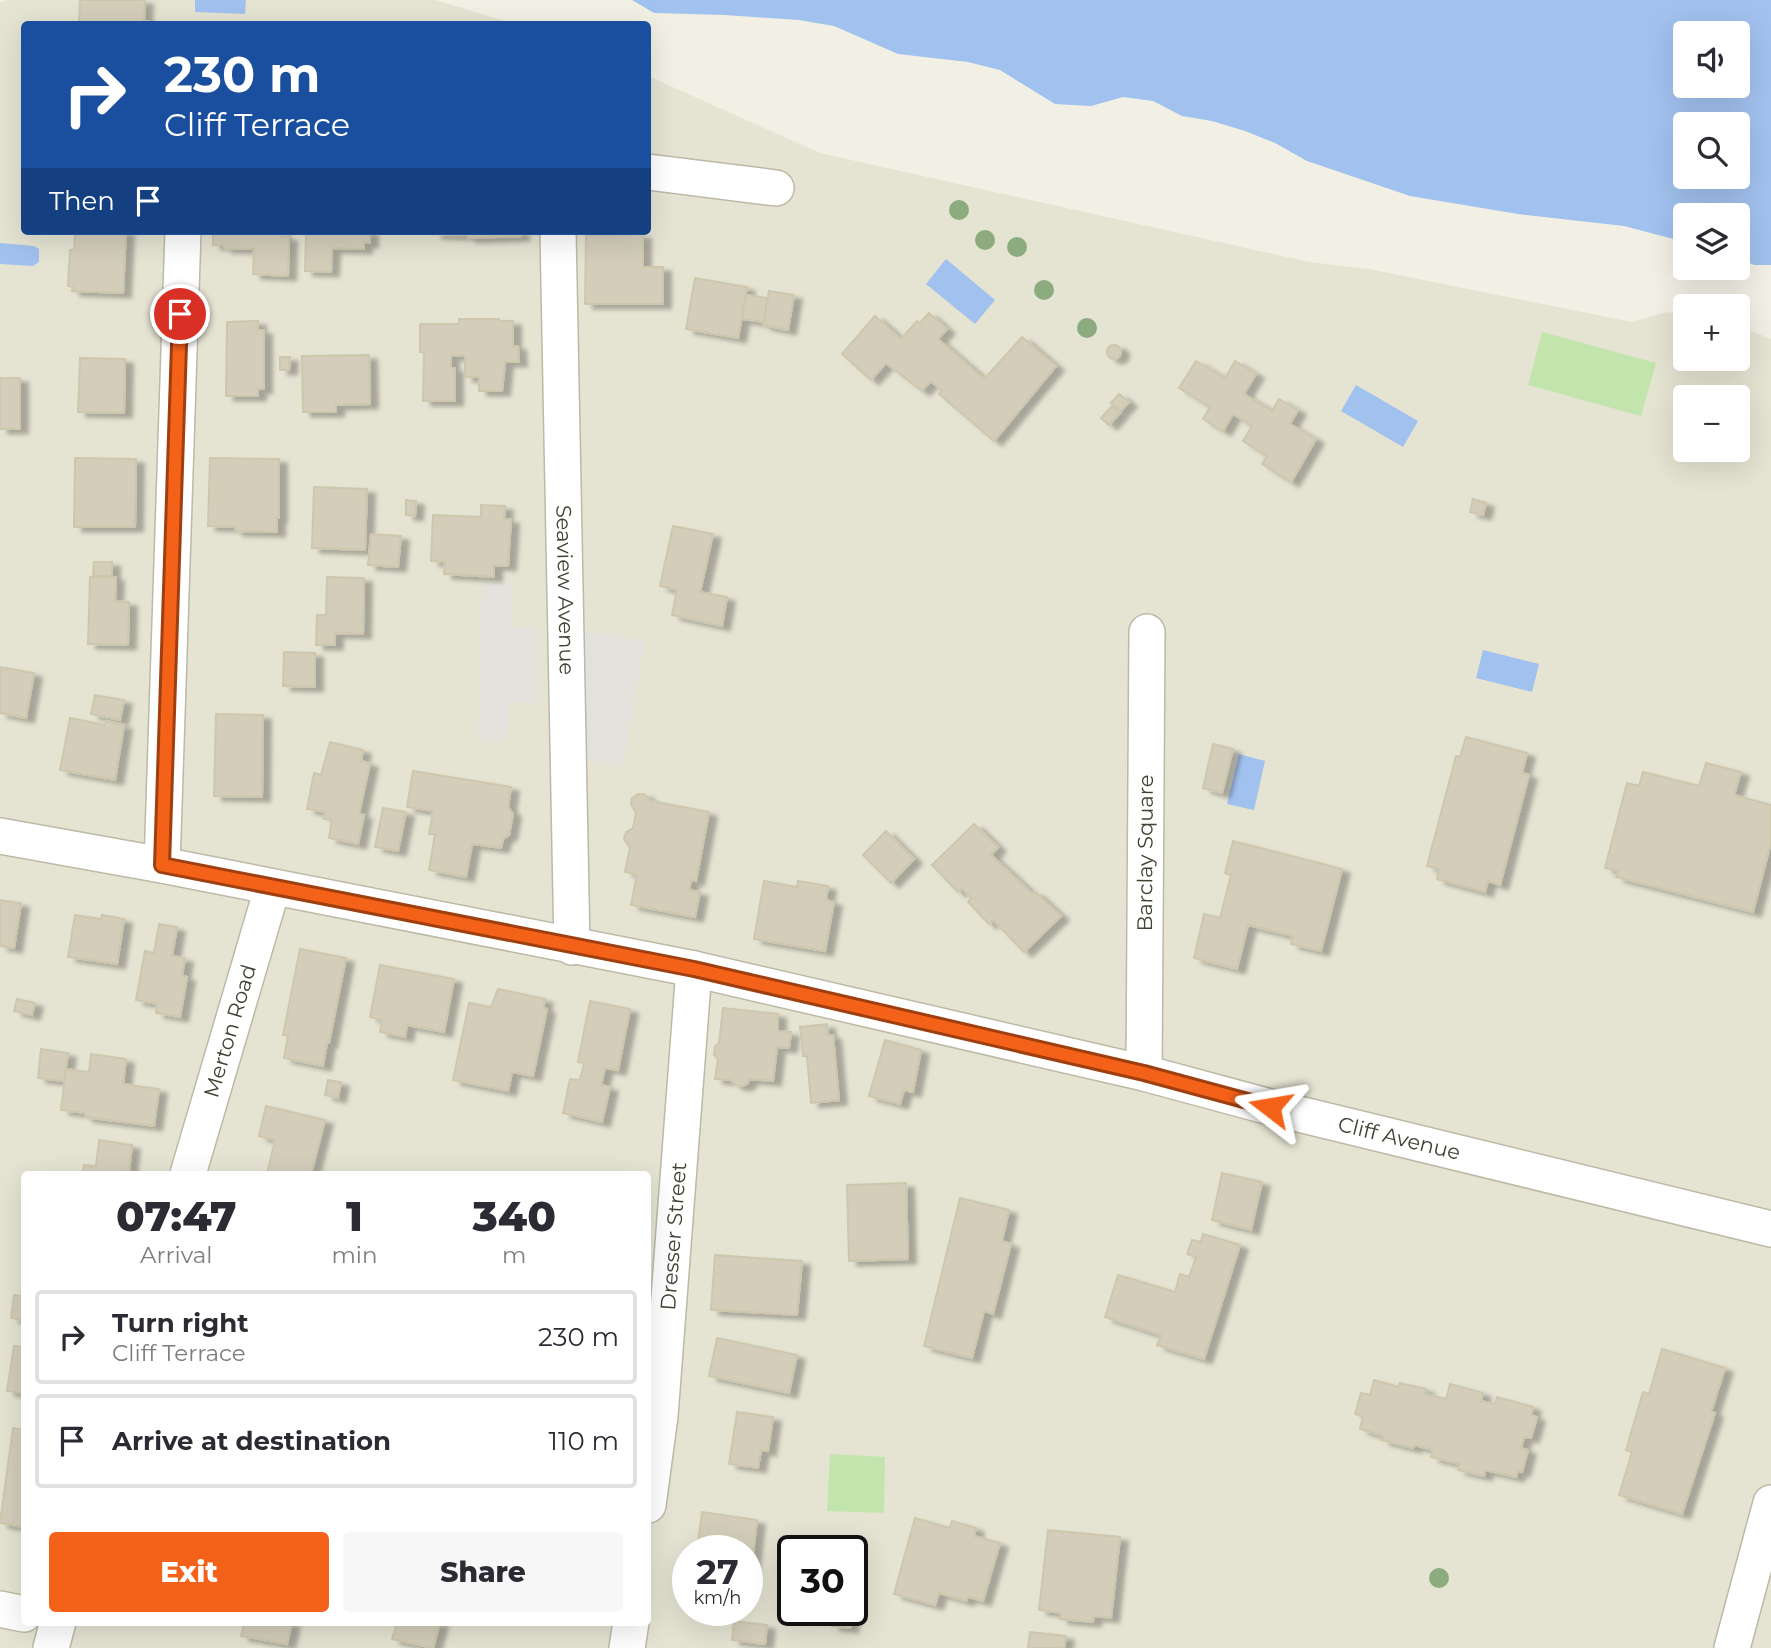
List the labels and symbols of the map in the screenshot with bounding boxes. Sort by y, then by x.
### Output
pin [150,284,210,344]
street label: Seaview Avenue [551,505,580,675]
street label: Barclay Square [1132,774,1158,932]
street label: Merton Road [198,961,261,1100]
position arrow [1233,1070,1307,1144]
street label: Cliff Avenue [1335,1111,1463,1165]
street label: Dresser Street [655,1161,691,1311]
speed limit sign: 30 [777,1535,868,1626]

